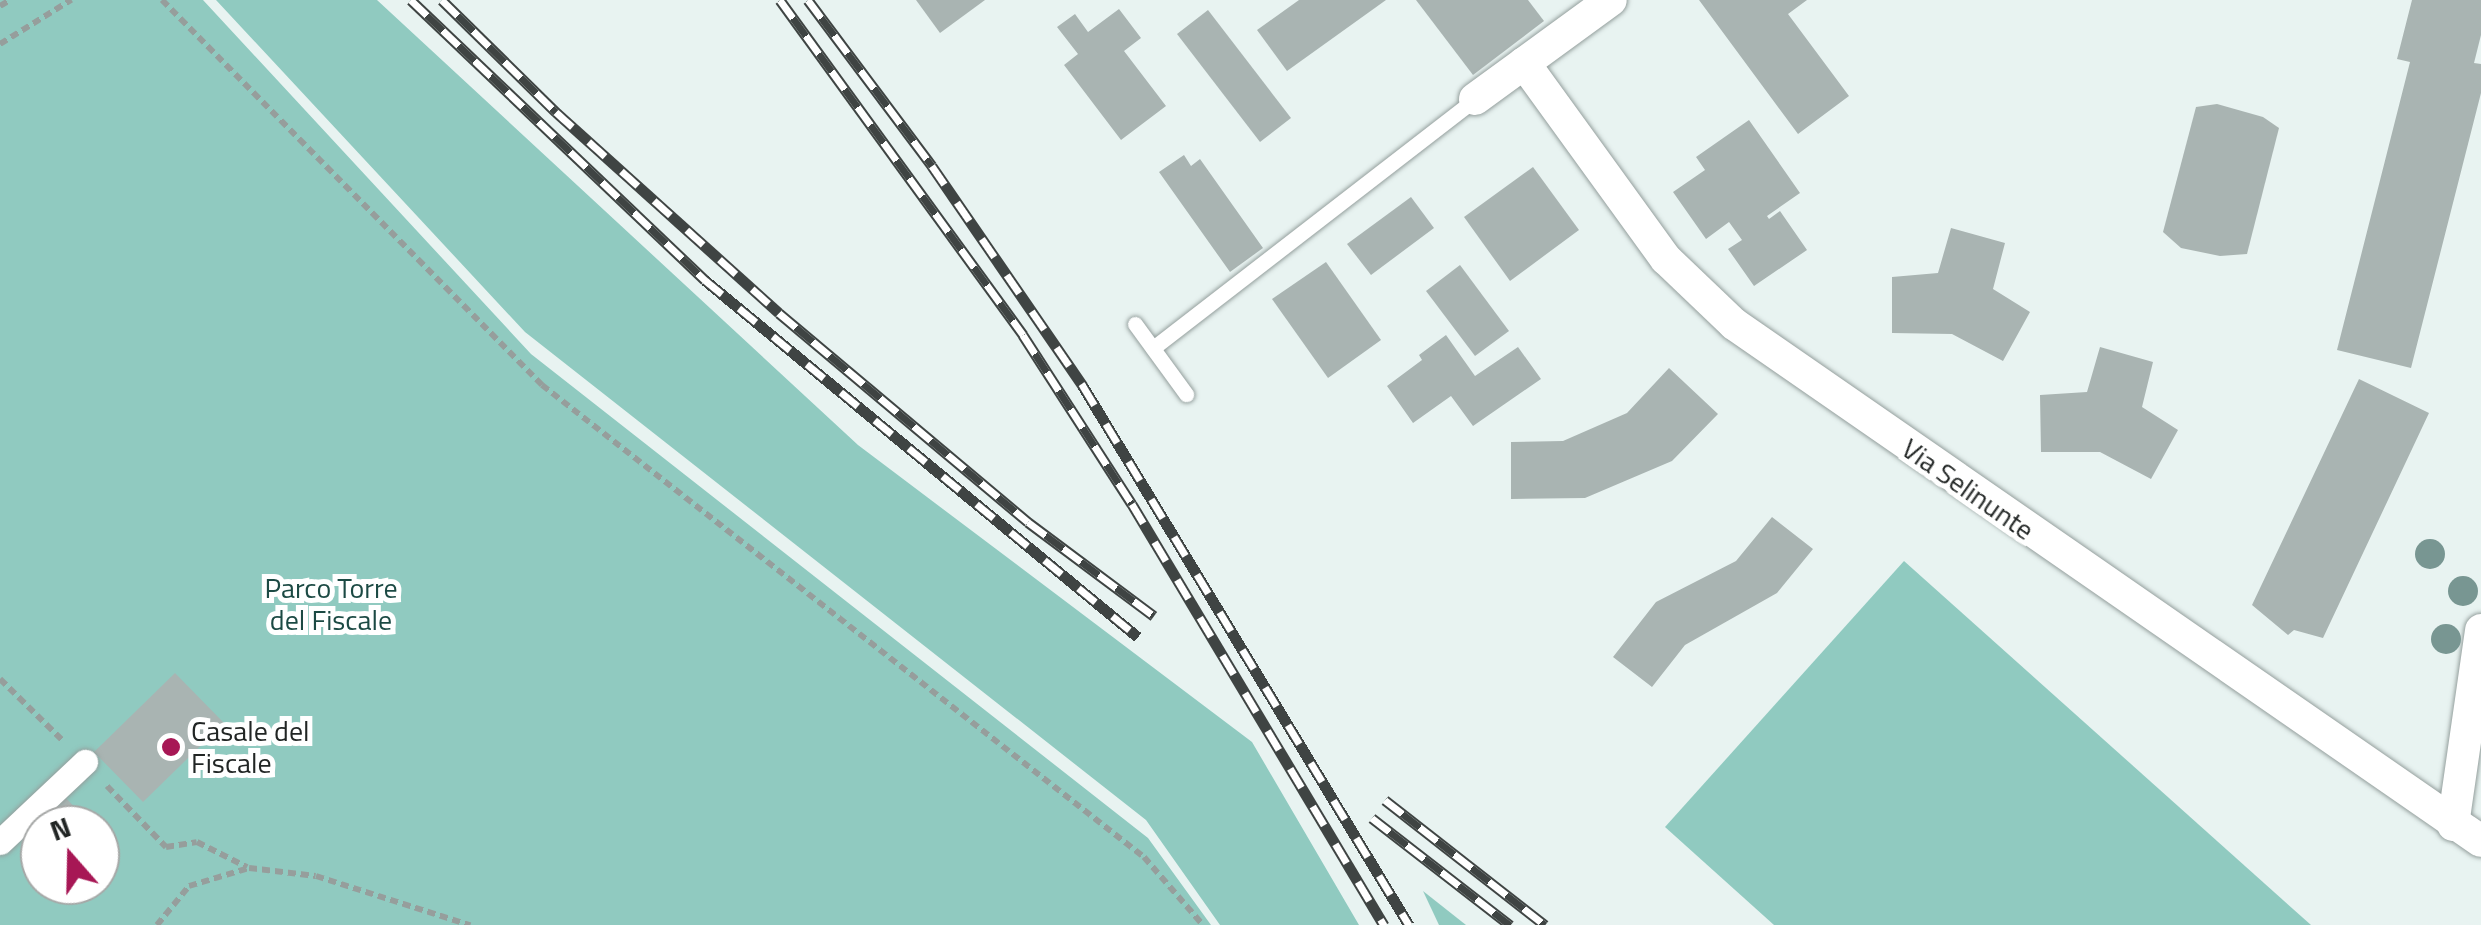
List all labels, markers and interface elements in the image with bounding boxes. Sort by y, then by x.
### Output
street label: Via Selinunte [1896,431,2040,547]
park label: Parco Torre del Fiscale [264,571,398,637]
place label: Casale del Fiscale [191,714,309,780]
marker: Casale del Fiscale [160,736,182,758]
north arrow [20,805,120,905]
text: N [44,805,77,852]

